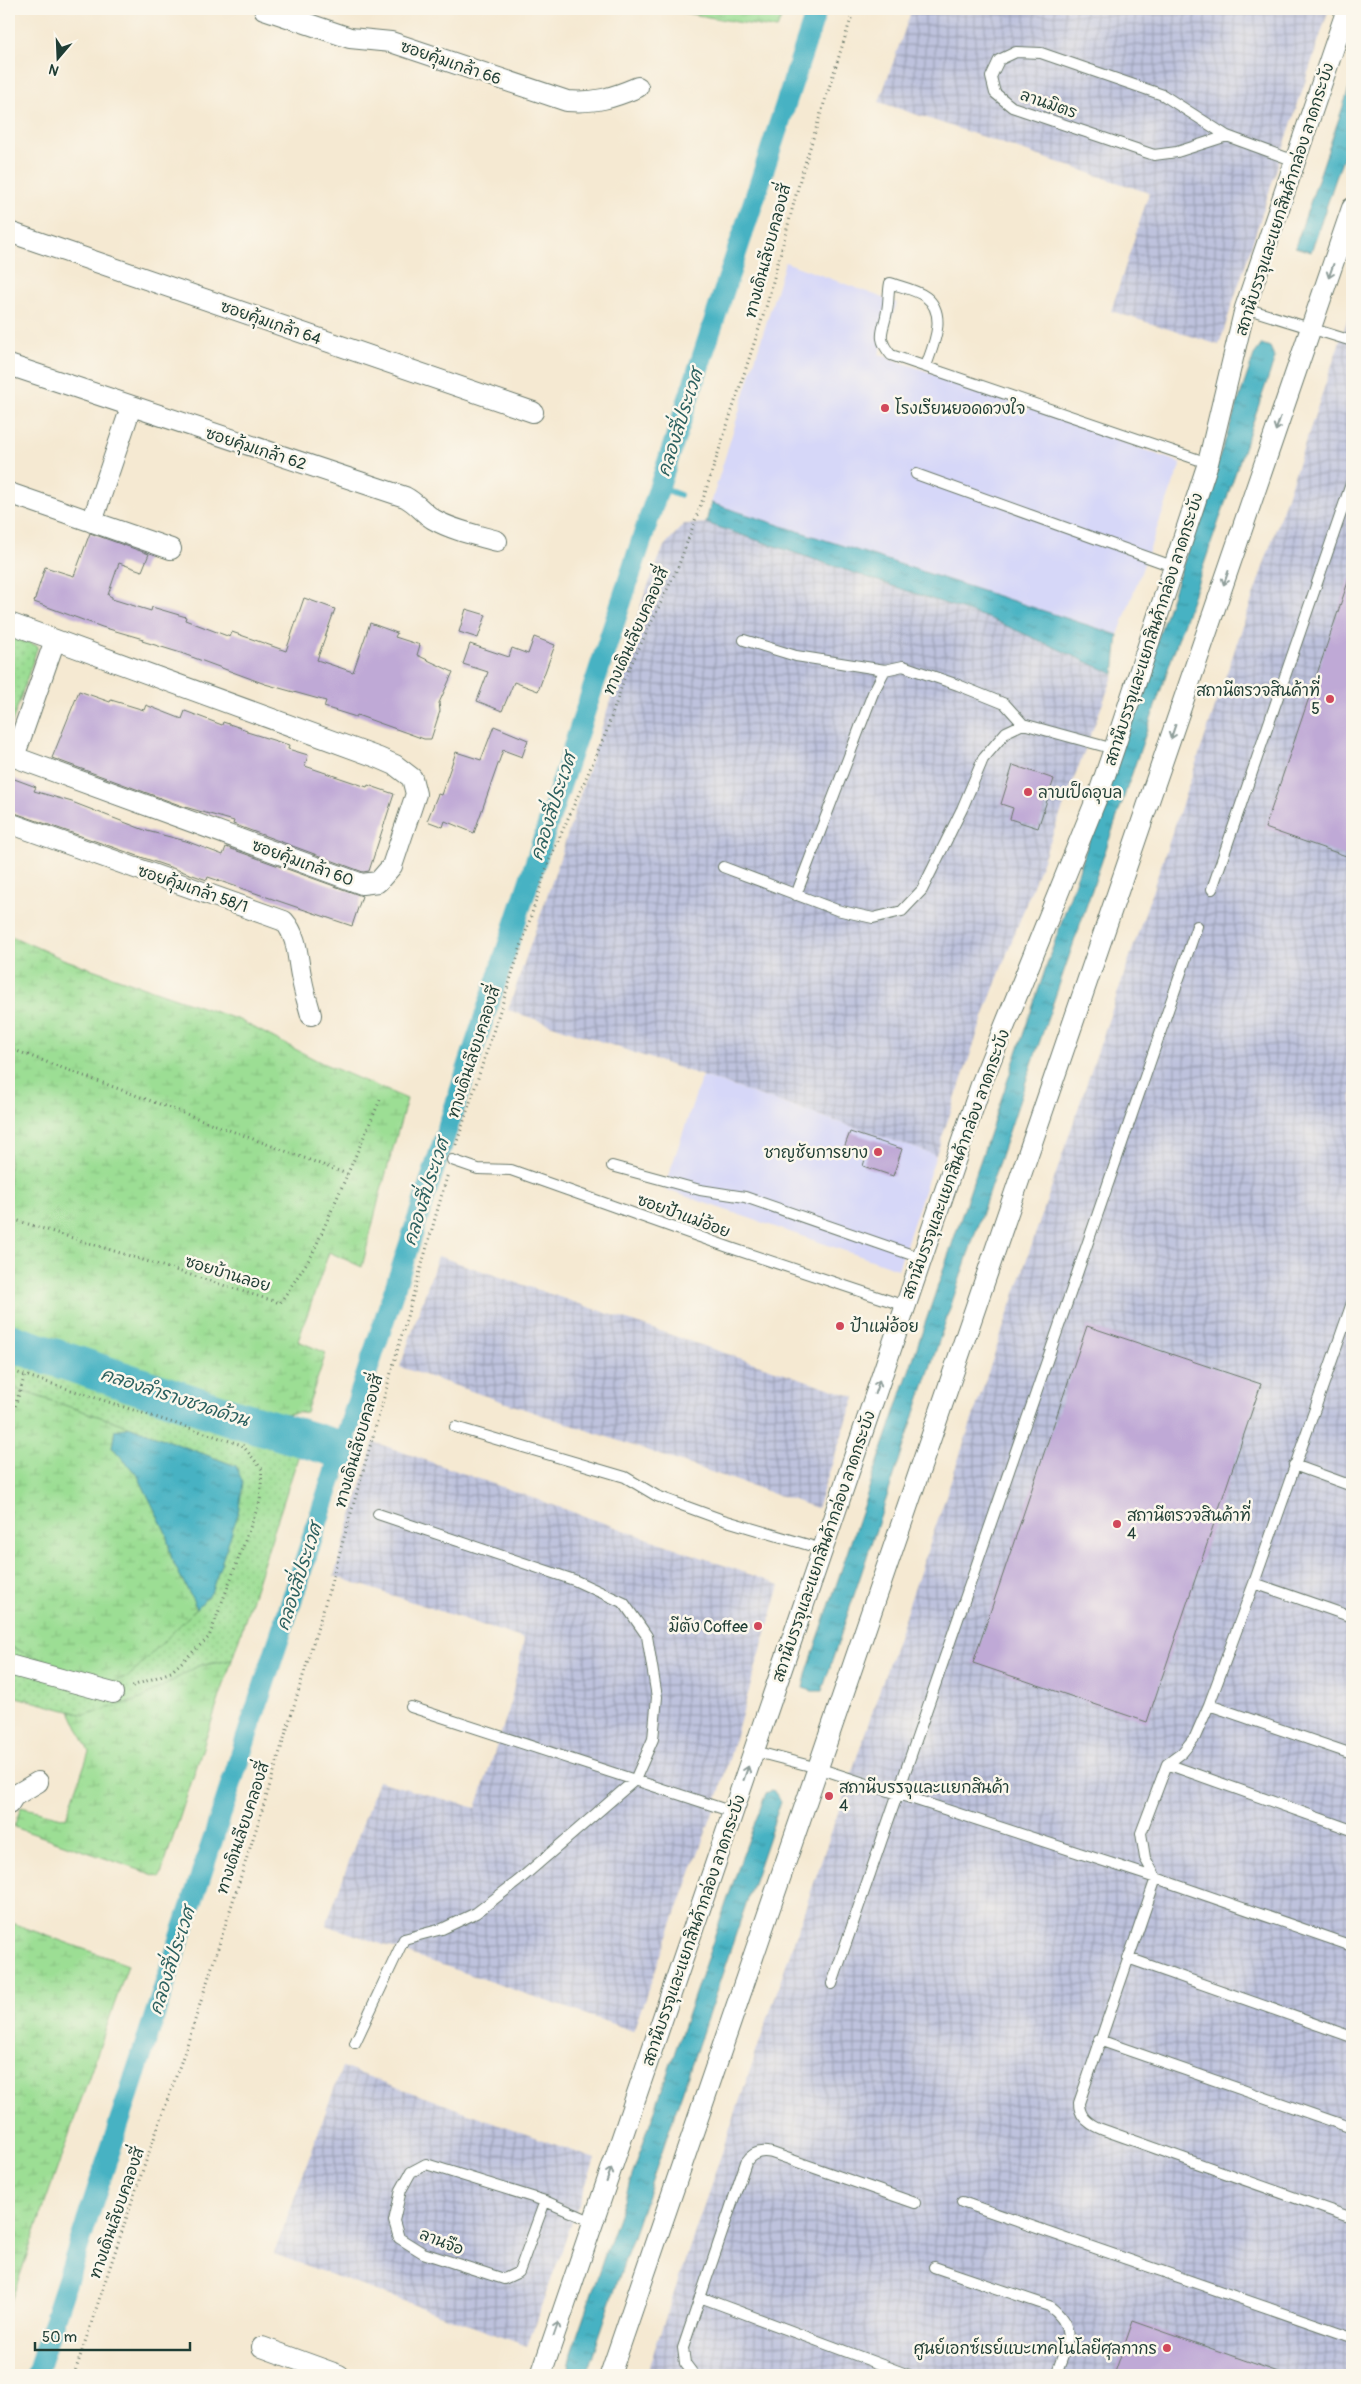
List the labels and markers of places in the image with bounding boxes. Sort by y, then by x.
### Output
place label: โรงเรียนยอดดวงใจ [895,397,1025,419]
marker: โรงเรียนยอดดวงใจ [879,402,891,414]
place label: สถานีตรวจสินค้าที่ 5 [1196,675,1321,719]
marker: สถานีตรวจสินค้าที่ 5 [1324,693,1336,705]
place label: ลาบเป็ดอุบล [1038,781,1122,805]
marker: ลาบเป็ดอุบล [1022,786,1034,798]
place label: ชาญชัยการยาง [764,1142,868,1163]
marker: ชาญชัยการยาง [872,1146,884,1158]
place label: ป้าแม่อ้อย [850,1315,919,1337]
marker: ป้าแม่อ้อย [834,1320,846,1332]
place label: สถานีตรวจสินค้าที่ 4 [1127,1500,1251,1544]
marker: สถานีตรวจสินค้าที่ 4 [1111,1518,1123,1530]
place label: มีตัง Coffee [668,1616,748,1637]
marker: มีตัง Coffee [752,1620,764,1632]
place label: สถานีบรรจุและแยกสินค้า 4 [839,1777,1009,1816]
marker: สถานีบรรจุและแยกสินค้า 4 [823,1790,835,1802]
place label: ศูนย์เอกซ์เรย์แบะเทคโนโลยีศุลกากร [914,2337,1157,2361]
marker: ศูนย์เอกซ์เรย์แบะเทคโนโลยีศุลกากร [1161,2342,1173,2354]

